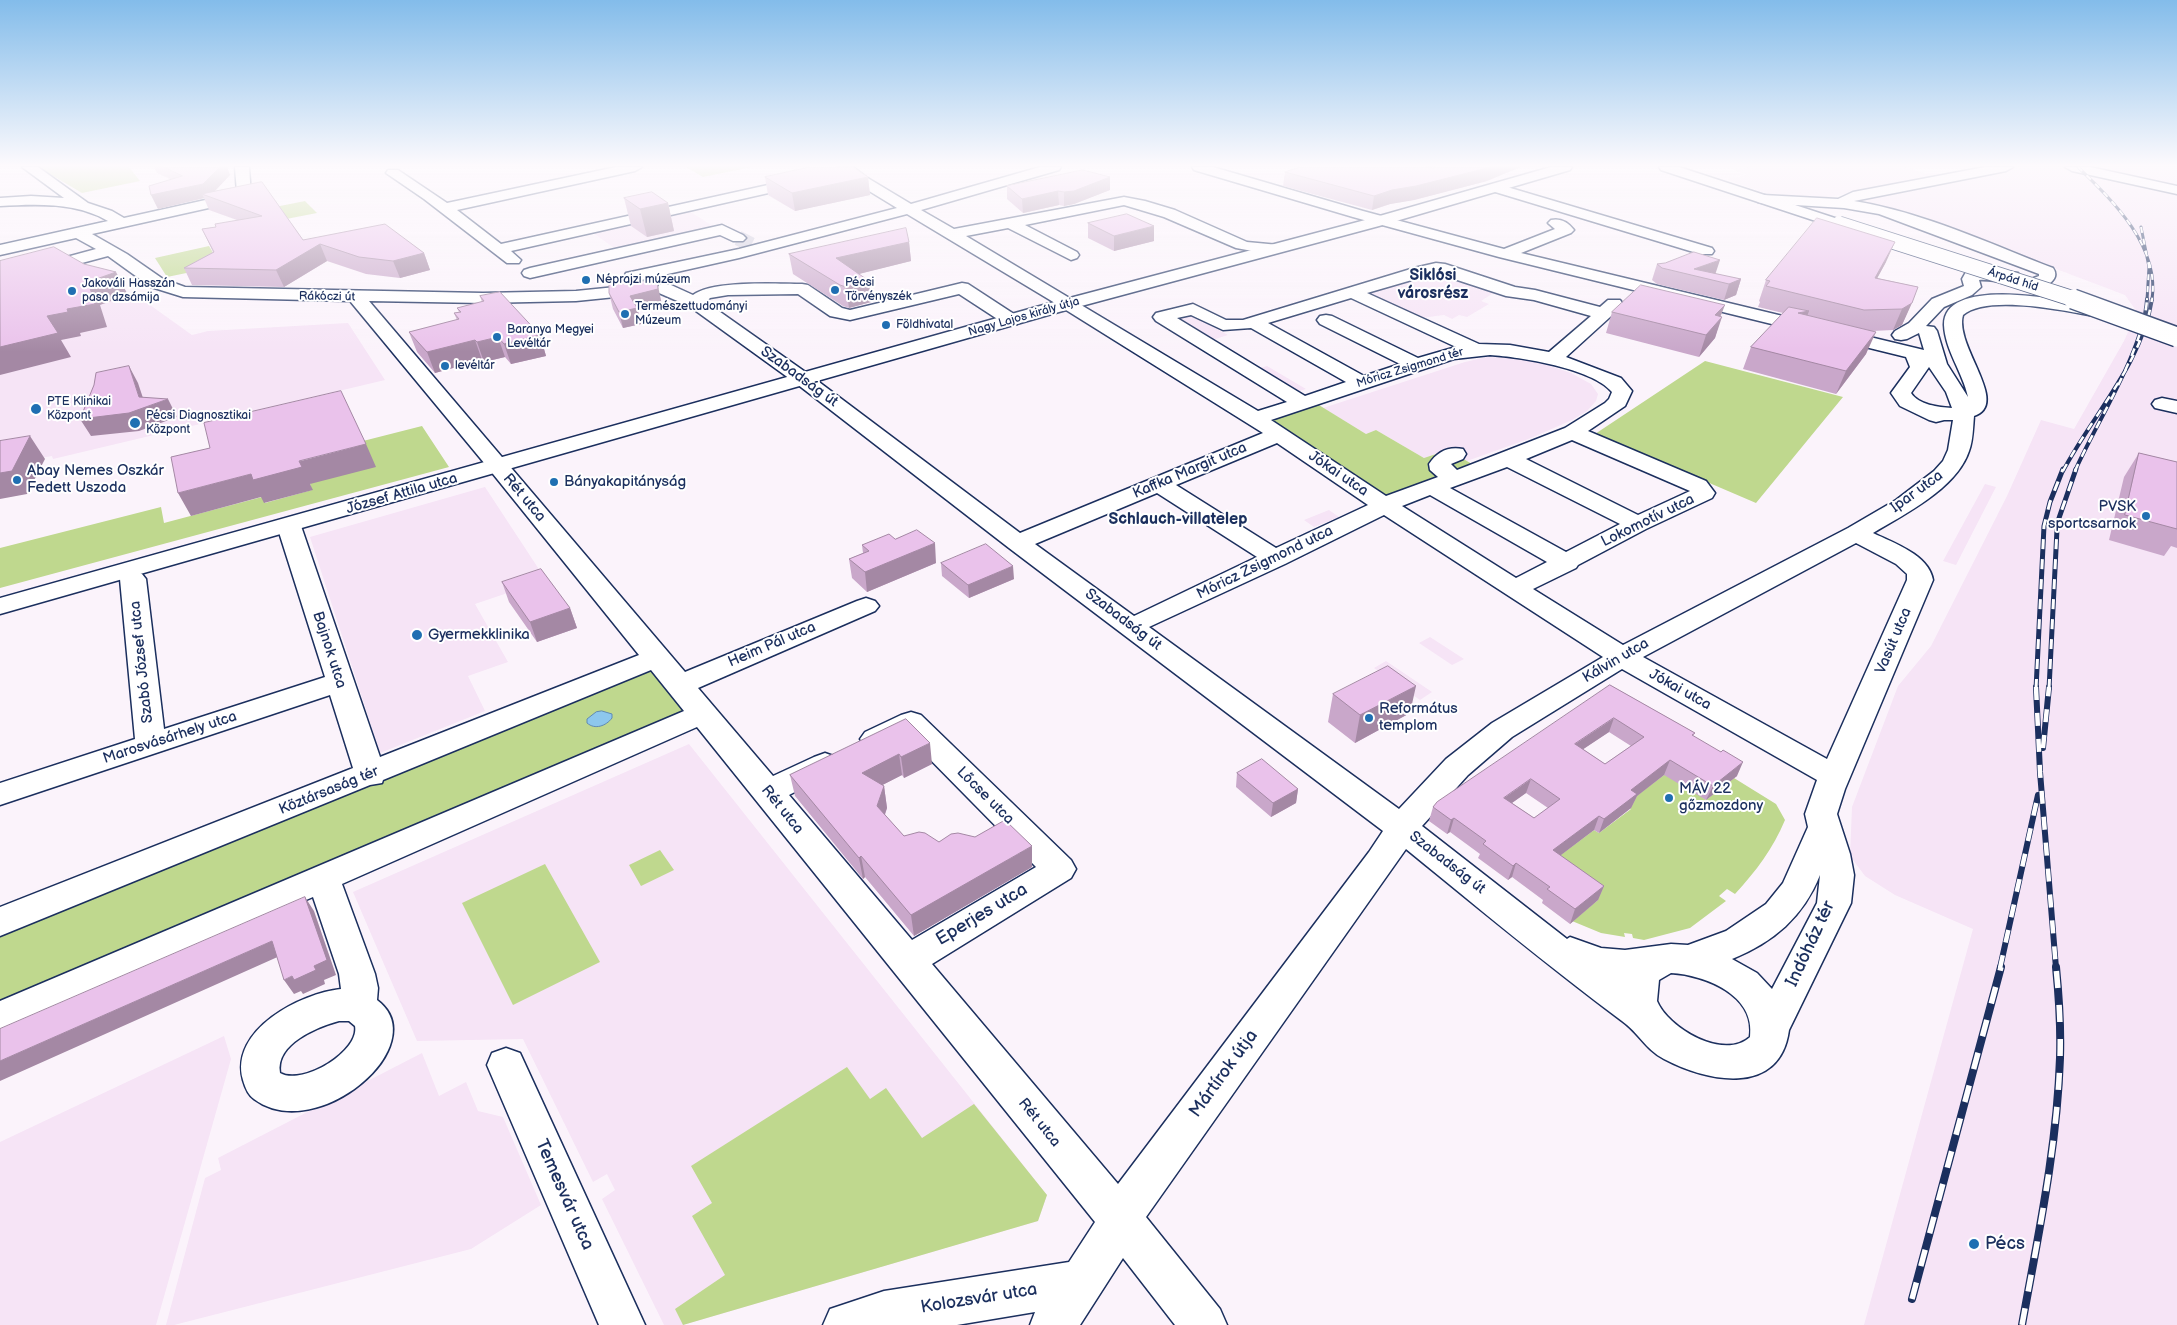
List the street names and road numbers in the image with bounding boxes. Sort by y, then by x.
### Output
street label: Árpád híd [1986,265,2040,295]
street label: Rákóczi út [299,289,355,305]
street label: Nagy Lajos király útja [967,294,1081,340]
street label: Szabadság út [757,343,841,411]
street label: Móricz Zsigmond tér [1355,345,1465,391]
street label: Kaffka Margit utca [1130,439,1250,503]
street label: Jókai utca [1305,447,1371,501]
street label: Ipar utca [1887,467,1947,517]
street label: József Attila utca [344,470,460,518]
street label: Rét utca [499,470,549,526]
street label: Lokomotív utca [1598,491,1698,551]
street label: Móricz Zsigmond utca [1194,522,1336,604]
street label: Szabadság út [1081,585,1165,655]
street label: Szabó József utca [127,600,157,724]
street label: Vasút utca [1872,605,1916,677]
street label: Bajnok utca [308,609,350,691]
street label: Heim Pál utca [725,618,819,672]
street label: Kálvin utca [1580,635,1652,687]
street label: Jókai utca [1646,666,1714,714]
street label: Marosvásárhely utca [101,708,239,768]
street label: Köztársaság tér [276,763,382,819]
street label: Lőcse utca [953,764,1017,828]
street label: Rét utca [757,782,807,838]
street label: Szabadság út [1405,828,1489,898]
street label: Eperjes utca [932,879,1032,951]
street label: Indóház tér [1782,898,1840,990]
street label: Mártírok útja [1185,1026,1263,1122]
street label: Rét utca [1014,1095,1064,1151]
street label: Temesvár utca [530,1136,598,1254]
street label: Kolozsvár utca [919,1279,1039,1319]

